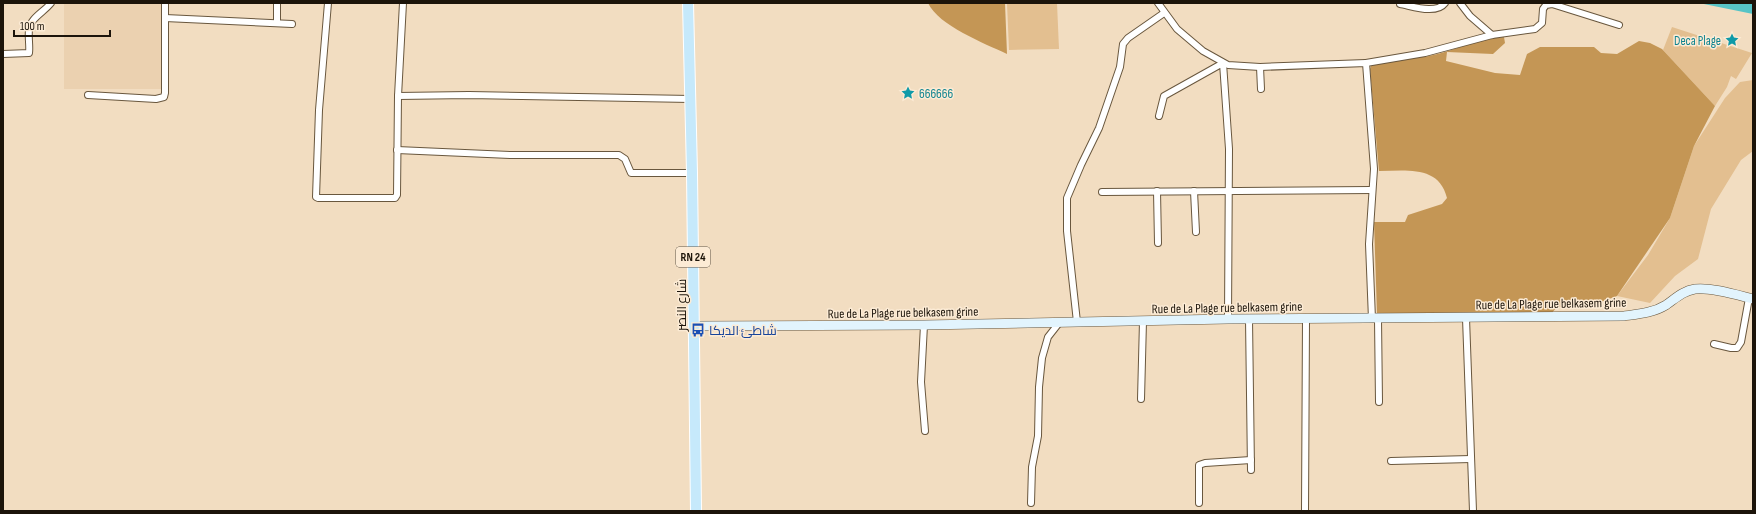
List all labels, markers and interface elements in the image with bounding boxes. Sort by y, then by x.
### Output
scale bar [14,12,110,38]
text: 100 m [20,19,45,34]
place icon: Deca Plage [1724,32,1740,48]
place label: Deca Plage [1674,33,1721,49]
place icon: 666666 [900,85,916,101]
place label: 666666 [919,86,953,102]
road number: RN 24 [676,247,710,267]
street label: شارع النصر [674,279,690,332]
street label: Rue de La Plage rue belkasem grine [1476,295,1626,313]
street label: Rue de La Plage rue belkasem grine [1152,299,1302,317]
street label: Rue de La Plage rue belkasem grine [828,304,978,322]
bus stop icon: شاطئ الديكا [690,322,706,338]
place label: شاطئ الديكا [709,323,777,339]

